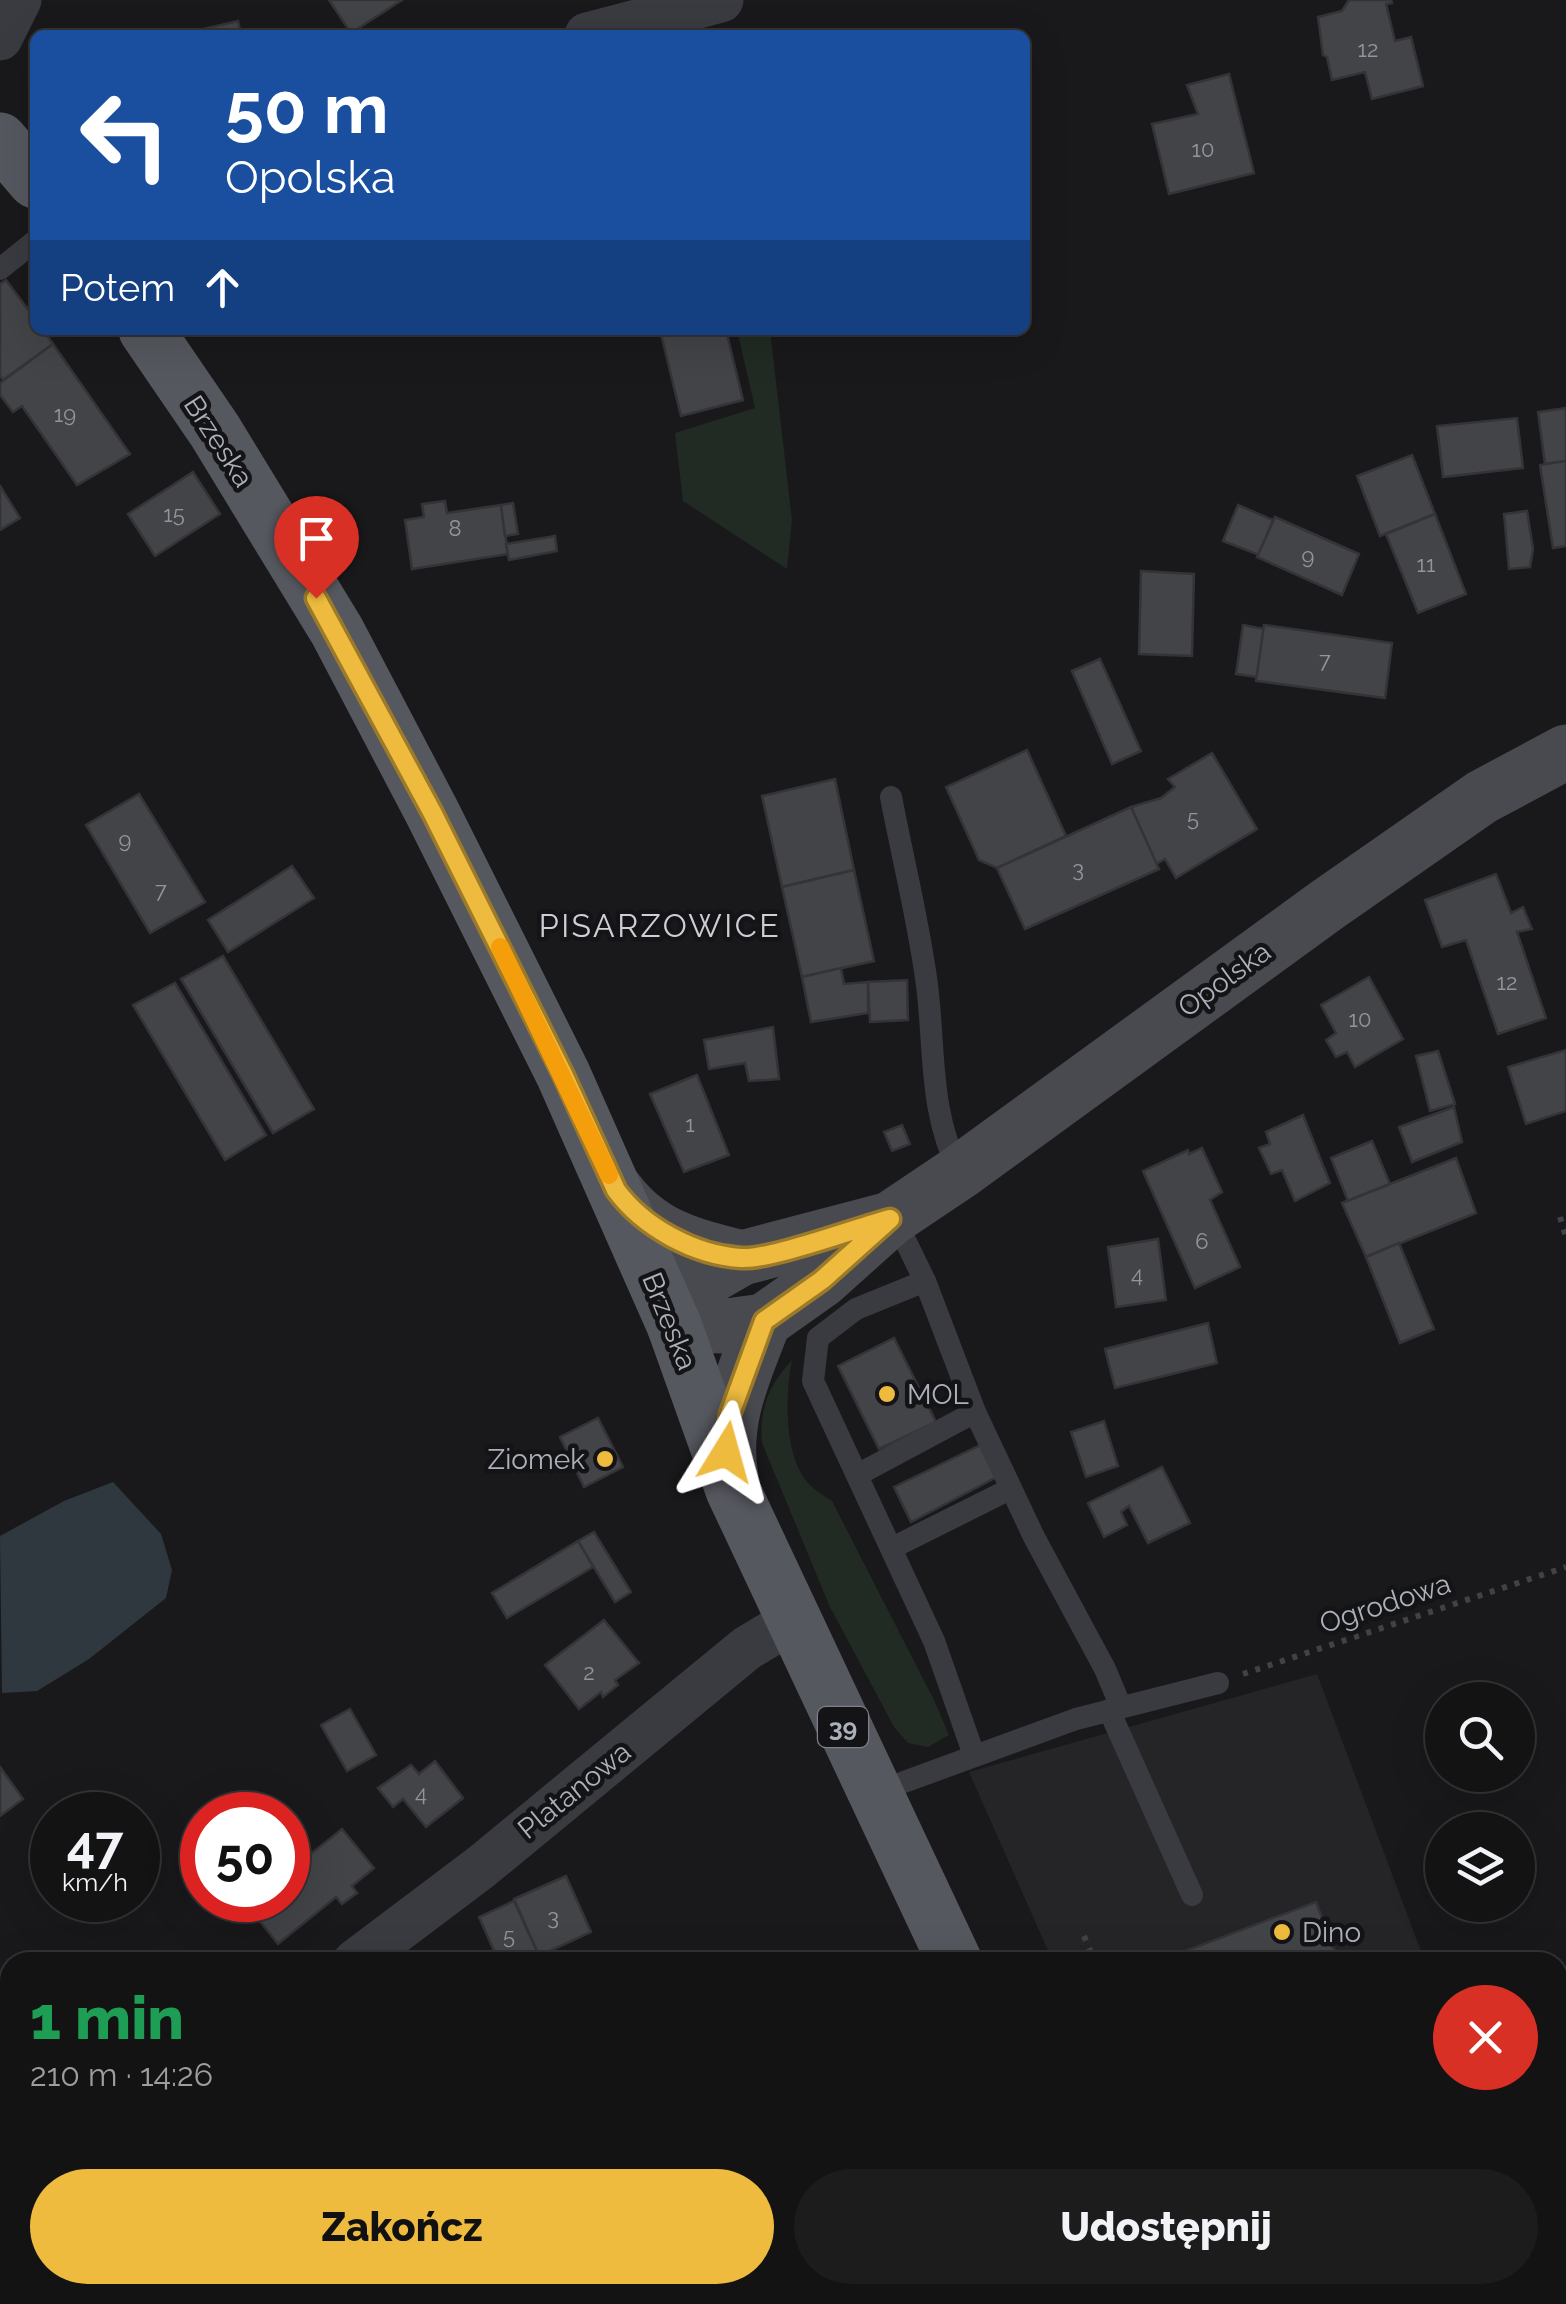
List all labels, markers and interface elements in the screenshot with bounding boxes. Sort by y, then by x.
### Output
house number: 12 [1358,36,1378,62]
text: 50 m [225,67,389,149]
icon: left [60,70,190,200]
house number: 10 [1192,136,1214,162]
text: Opolska [225,151,395,204]
icon: ahead [195,260,250,315]
text: Potem [60,265,175,310]
street label: Brzeska [177,390,260,493]
house number: 19 [54,401,76,427]
pin [274,496,359,599]
house number: 15 [163,501,185,527]
icon: arrive [289,511,344,566]
house number: 8 [448,515,462,541]
house number: 9 [1302,543,1314,569]
house number: 11 [1417,551,1435,577]
house number: 7 [1319,647,1331,673]
house number: 5 [1187,805,1199,831]
house number: 9 [119,827,131,853]
house number: 3 [1072,856,1084,882]
house number: 7 [155,877,167,903]
district label: PISARZOWICE [539,907,781,944]
street label: Opolska [1172,935,1277,1024]
house number: 12 [1497,969,1517,995]
house number: 10 [1349,1006,1371,1032]
house number: 1 [685,1111,695,1137]
house number: 6 [1195,1228,1209,1254]
house number: 4 [1131,1261,1143,1287]
street label: Brzeska [635,1268,704,1375]
place label: MOL [907,1378,969,1411]
marker: MOL [876,1383,898,1405]
position arrow [674,1400,778,1504]
place label: Ziomek [488,1443,585,1476]
marker: Ziomek [594,1448,616,1470]
street label: Ogrodowa [1316,1567,1455,1640]
house number: 2 [583,1659,595,1685]
map controls [1425,1682,1535,1922]
button: search [1425,1682,1535,1792]
road number: 39 [818,1707,868,1747]
street label: Platanowa [511,1735,637,1846]
house number: 4 [415,1780,427,1806]
speed limit sign: 50 [180,1792,310,1922]
button: layers [1425,1812,1535,1922]
text: 47 [67,1815,123,1874]
text: km/h [62,1867,128,1897]
house number: 3 [547,1904,559,1930]
place label: Dino [1302,1916,1361,1949]
marker: Dino [1271,1921,1293,1943]
house number: 5 [503,1923,515,1949]
text: 1 min [30,1983,184,2053]
button: close [1433,1985,1538,2090]
text: 210 m · 14:26 [30,2056,213,2093]
button: Zakończ [30,2169,774,2284]
button: Udostępnij [794,2169,1538,2284]

